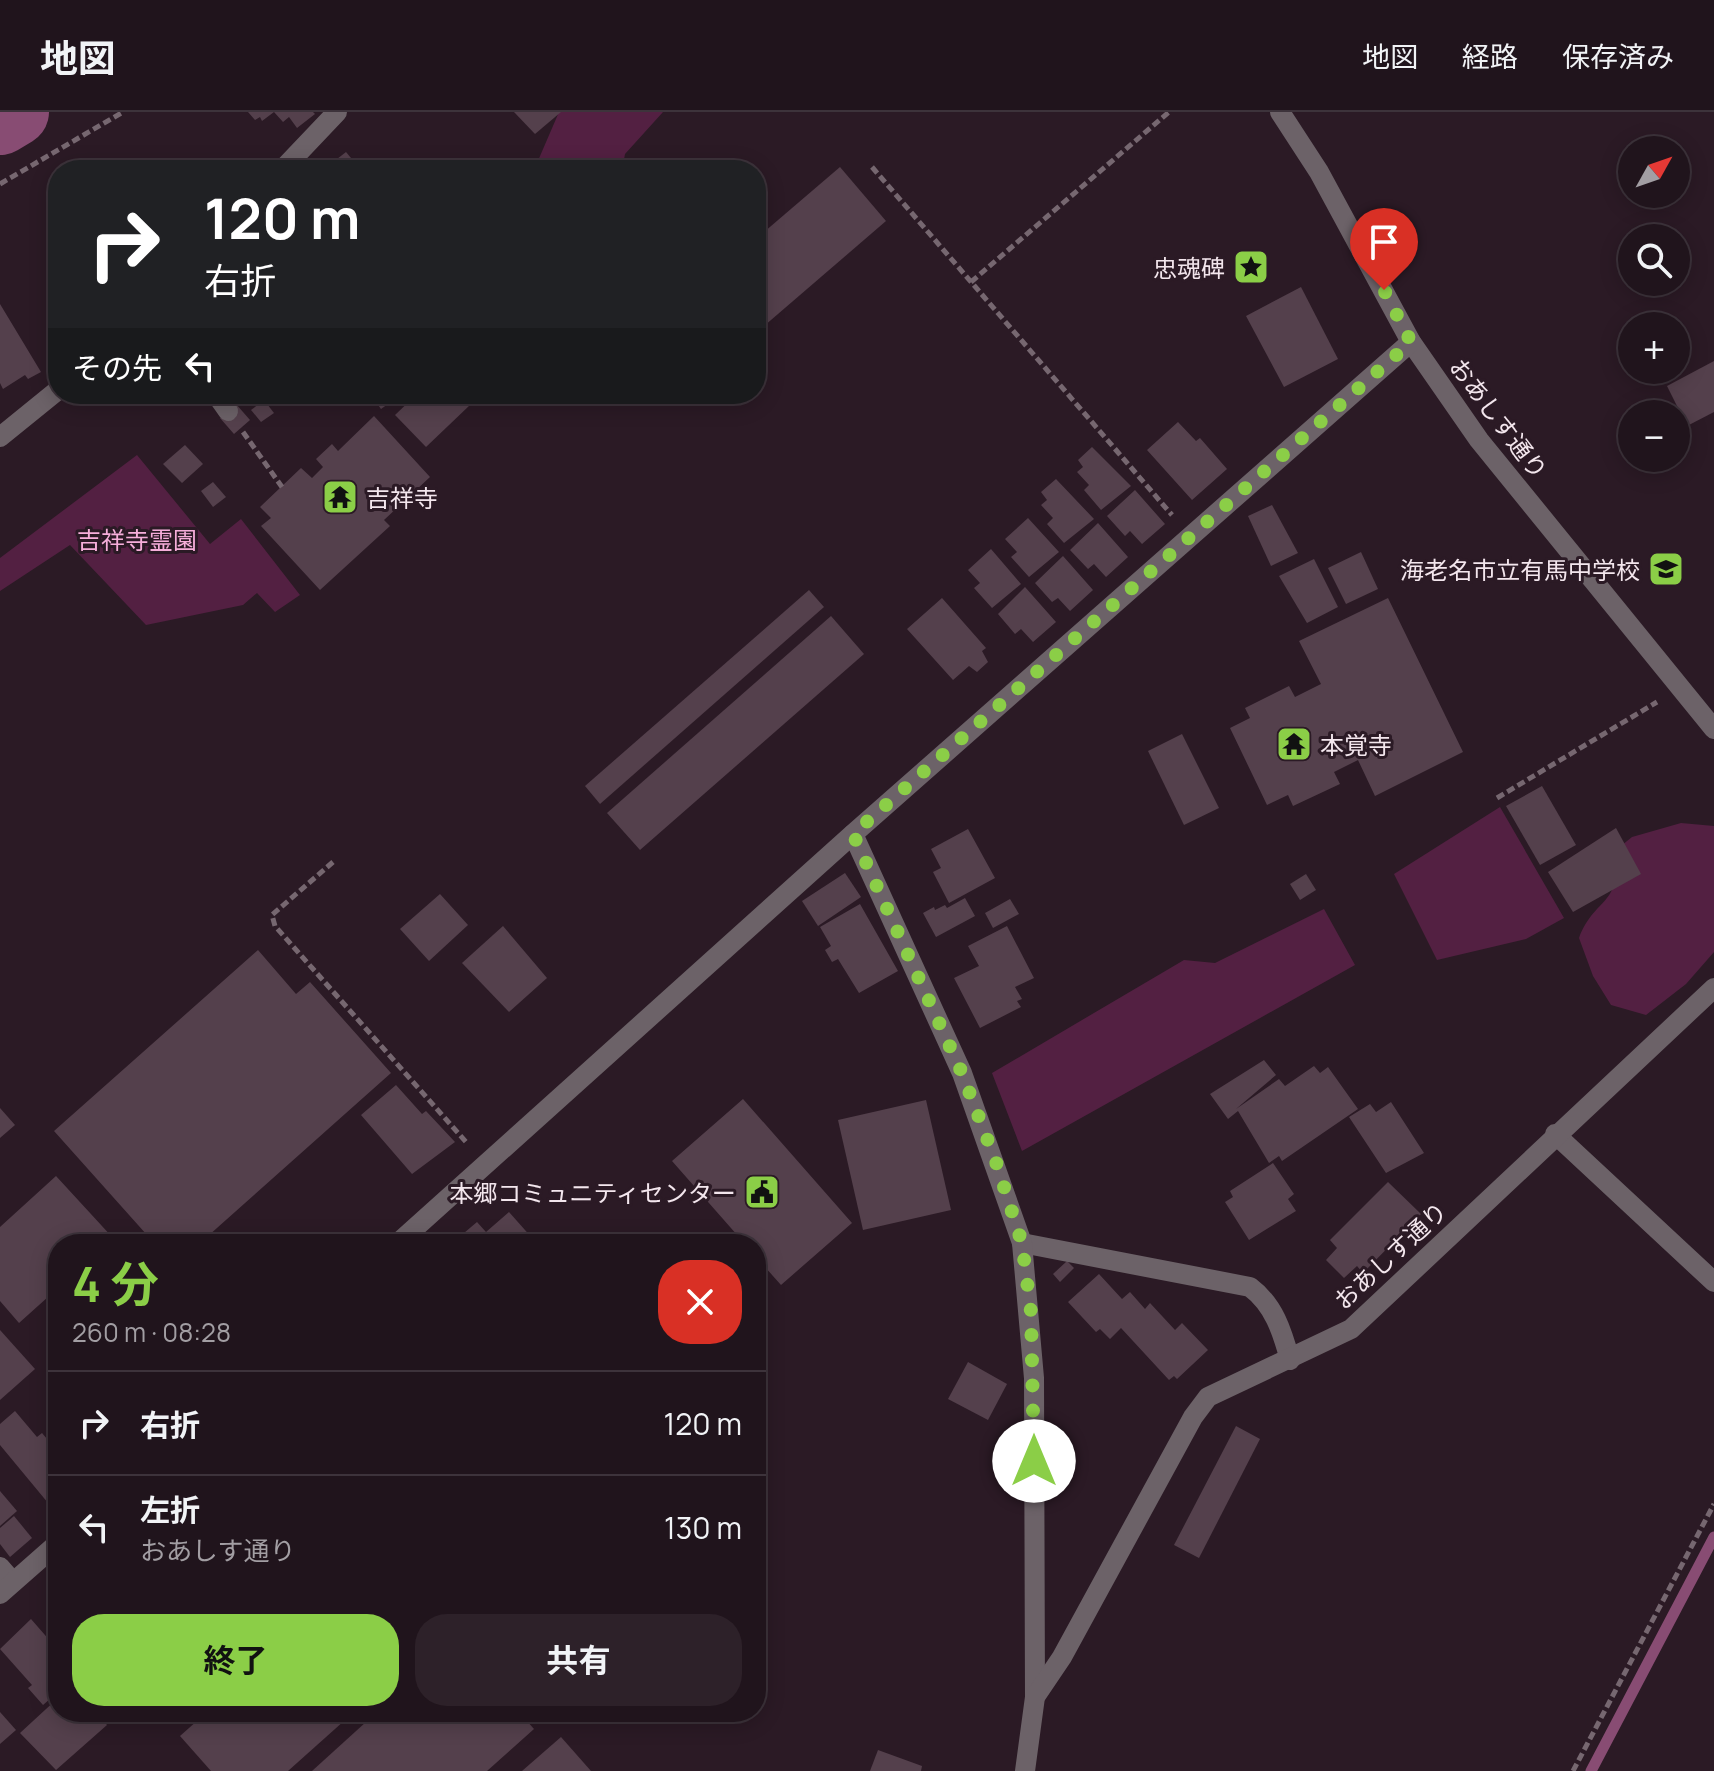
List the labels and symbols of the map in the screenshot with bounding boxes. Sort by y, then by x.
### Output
north arrow [1618,136,1690,208]
pin [1350,208,1418,290]
place icon: 忠魂碑 [1232,248,1270,286]
place label: 忠魂碑 [1153,251,1225,284]
street label: おあしす通り [1443,351,1555,485]
temple icon: 吉祥寺 [321,478,359,516]
place label: 吉祥寺 [366,481,438,514]
park label: 吉祥寺霊園 [77,523,197,556]
school or university icon: 海老名市立有馬中学校 [1647,550,1685,588]
place label: 海老名市立有馬中学校 [1400,553,1640,586]
temple icon: 本覚寺 [1275,725,1313,763]
place label: 本覚寺 [1320,728,1392,761]
public building icon: 本郷コミュニティセンター [743,1173,781,1211]
place label: 本郷コミュニティセンター [449,1176,736,1209]
street label: おあしす通り [1326,1194,1454,1316]
position arrow [992,1419,1076,1503]

